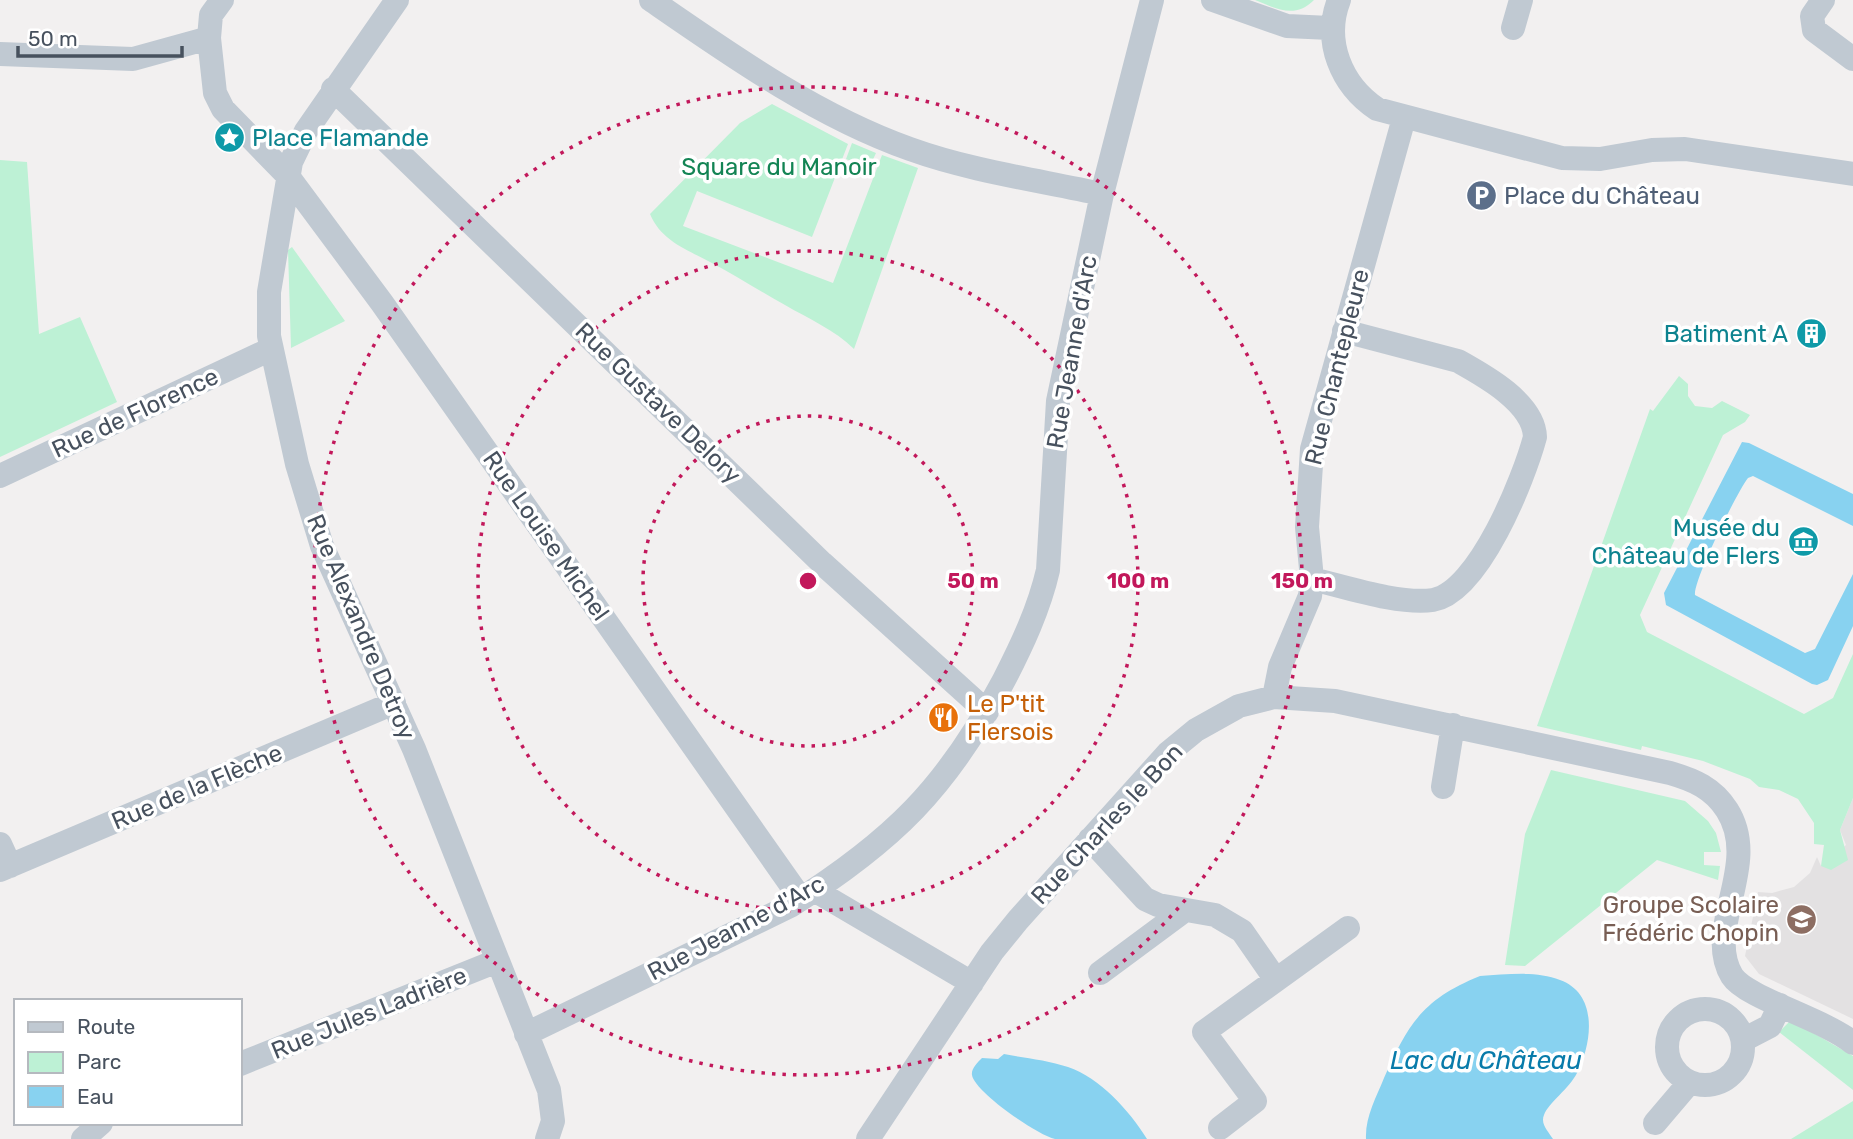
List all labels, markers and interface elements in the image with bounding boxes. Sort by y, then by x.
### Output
scale bar [18,14,182,58]
text: 50 m [28,26,78,51]
place icon: Place Flamande [212,121,246,155]
place label: Place Flamande [252,124,429,152]
park label: Square du Manoir [681,153,877,181]
parking icon: Place du Château [1464,179,1498,213]
place label: Place du Château [1504,182,1700,210]
street label: Rue Jeanne d'Arc [1041,253,1103,451]
street label: Rue Chantepleure [1299,266,1375,468]
street label: Rue Gustave Delory [570,317,746,489]
building icon: Batiment A [1794,317,1828,351]
place label: Batiment A [1664,320,1788,348]
street label: Rue de Florence [47,362,223,464]
street label: Rue Louise Michel [477,446,615,626]
street label: Rue Alexandre Detroy [301,510,421,744]
place label: Musée du Château de Flers [1592,514,1780,570]
museum icon: Musée du Château de Flers [1786,525,1820,559]
text: 50 m [947,568,999,593]
text: 100 m [1107,568,1169,593]
text: 150 m [1271,568,1333,593]
centre of rings [796,569,820,593]
place label: Le P'tit Flersois [967,690,1053,746]
restaurant icon: Le P'tit Flersois [927,701,961,735]
street label: Rue de la Flèche [107,738,287,836]
street label: Rue Charles le Bon [1025,738,1189,910]
street label: Rue Jeanne d'Arc [643,870,829,986]
place label: Groupe Scolaire Frédéric Chopin [1602,891,1779,947]
school or university icon: Groupe Scolaire Frédéric Chopin [1785,902,1819,936]
street label: Rue Jules Ladrière [267,961,471,1065]
legend [14,999,242,1125]
text: Route [77,1014,135,1039]
water label: Lac du Château [1390,1045,1582,1076]
text: Parc [77,1049,121,1074]
text: Eau [77,1084,114,1109]

